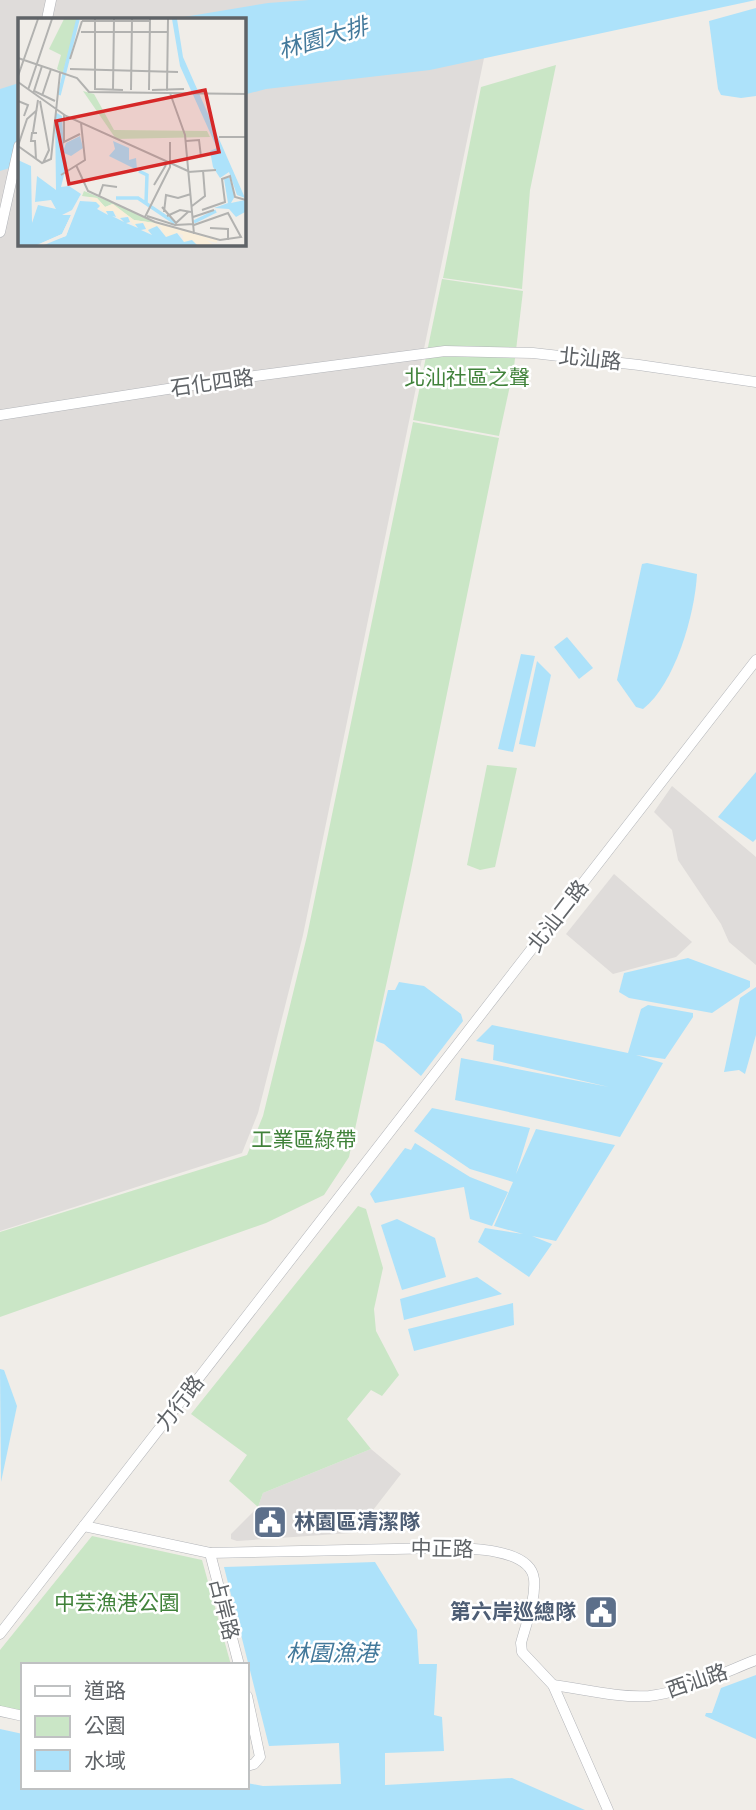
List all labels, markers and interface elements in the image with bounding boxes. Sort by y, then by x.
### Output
water label: 林園大排 [275,10,374,63]
inset map [18,18,245,245]
street label: 北汕路 [558,342,623,373]
street label: 石化四路 [168,363,255,400]
park label: 北汕社區之聲 [404,364,530,389]
street label: 北汕二路 [521,874,593,956]
park label: 工業區綠帶 [252,1126,357,1151]
street label: 力行路 [150,1370,208,1435]
public building icon: 林園區清潔隊 [251,1503,289,1541]
place label: 林園區清潔隊 [294,1508,421,1533]
street label: 中正路 [410,1534,474,1561]
street label: 占岸路 [206,1575,245,1642]
park label: 中芸漁港公園 [54,1589,180,1614]
public building icon: 第六岸巡總隊 [582,1593,620,1631]
place label: 第六岸巡總隊 [450,1598,577,1623]
water label: 林園漁港 [286,1638,381,1666]
street label: 西汕路 [663,1658,730,1702]
legend [21,1663,248,1789]
text: 道路 [84,1677,126,1702]
text: 公園 [84,1712,126,1737]
text: 水域 [84,1747,126,1772]

